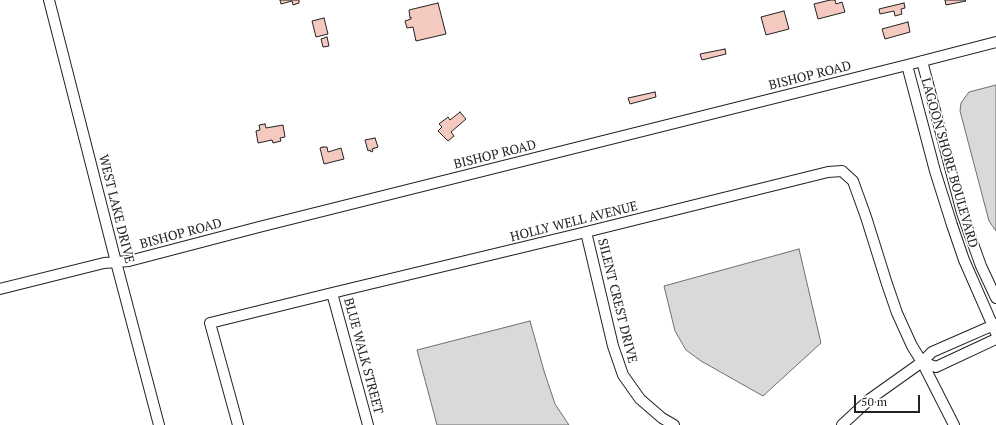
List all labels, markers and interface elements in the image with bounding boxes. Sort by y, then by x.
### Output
street label: BISHOP ROAD [767,58,853,94]
street label: LAGOON SHORE BOULEVARD [917,76,981,250]
street label: BISHOP ROAD [452,137,538,173]
street label: WEST LAKE DRIVE [95,153,137,265]
street label: HOLLY WELL AVENUE [509,199,639,245]
street label: BISHOP ROAD [138,216,224,252]
street label: SILENT CREST DRIVE [594,237,640,365]
street label: BLUE WALK STREET [340,296,386,416]
scale bar [856,387,922,413]
text: 50 m [861,394,887,409]

